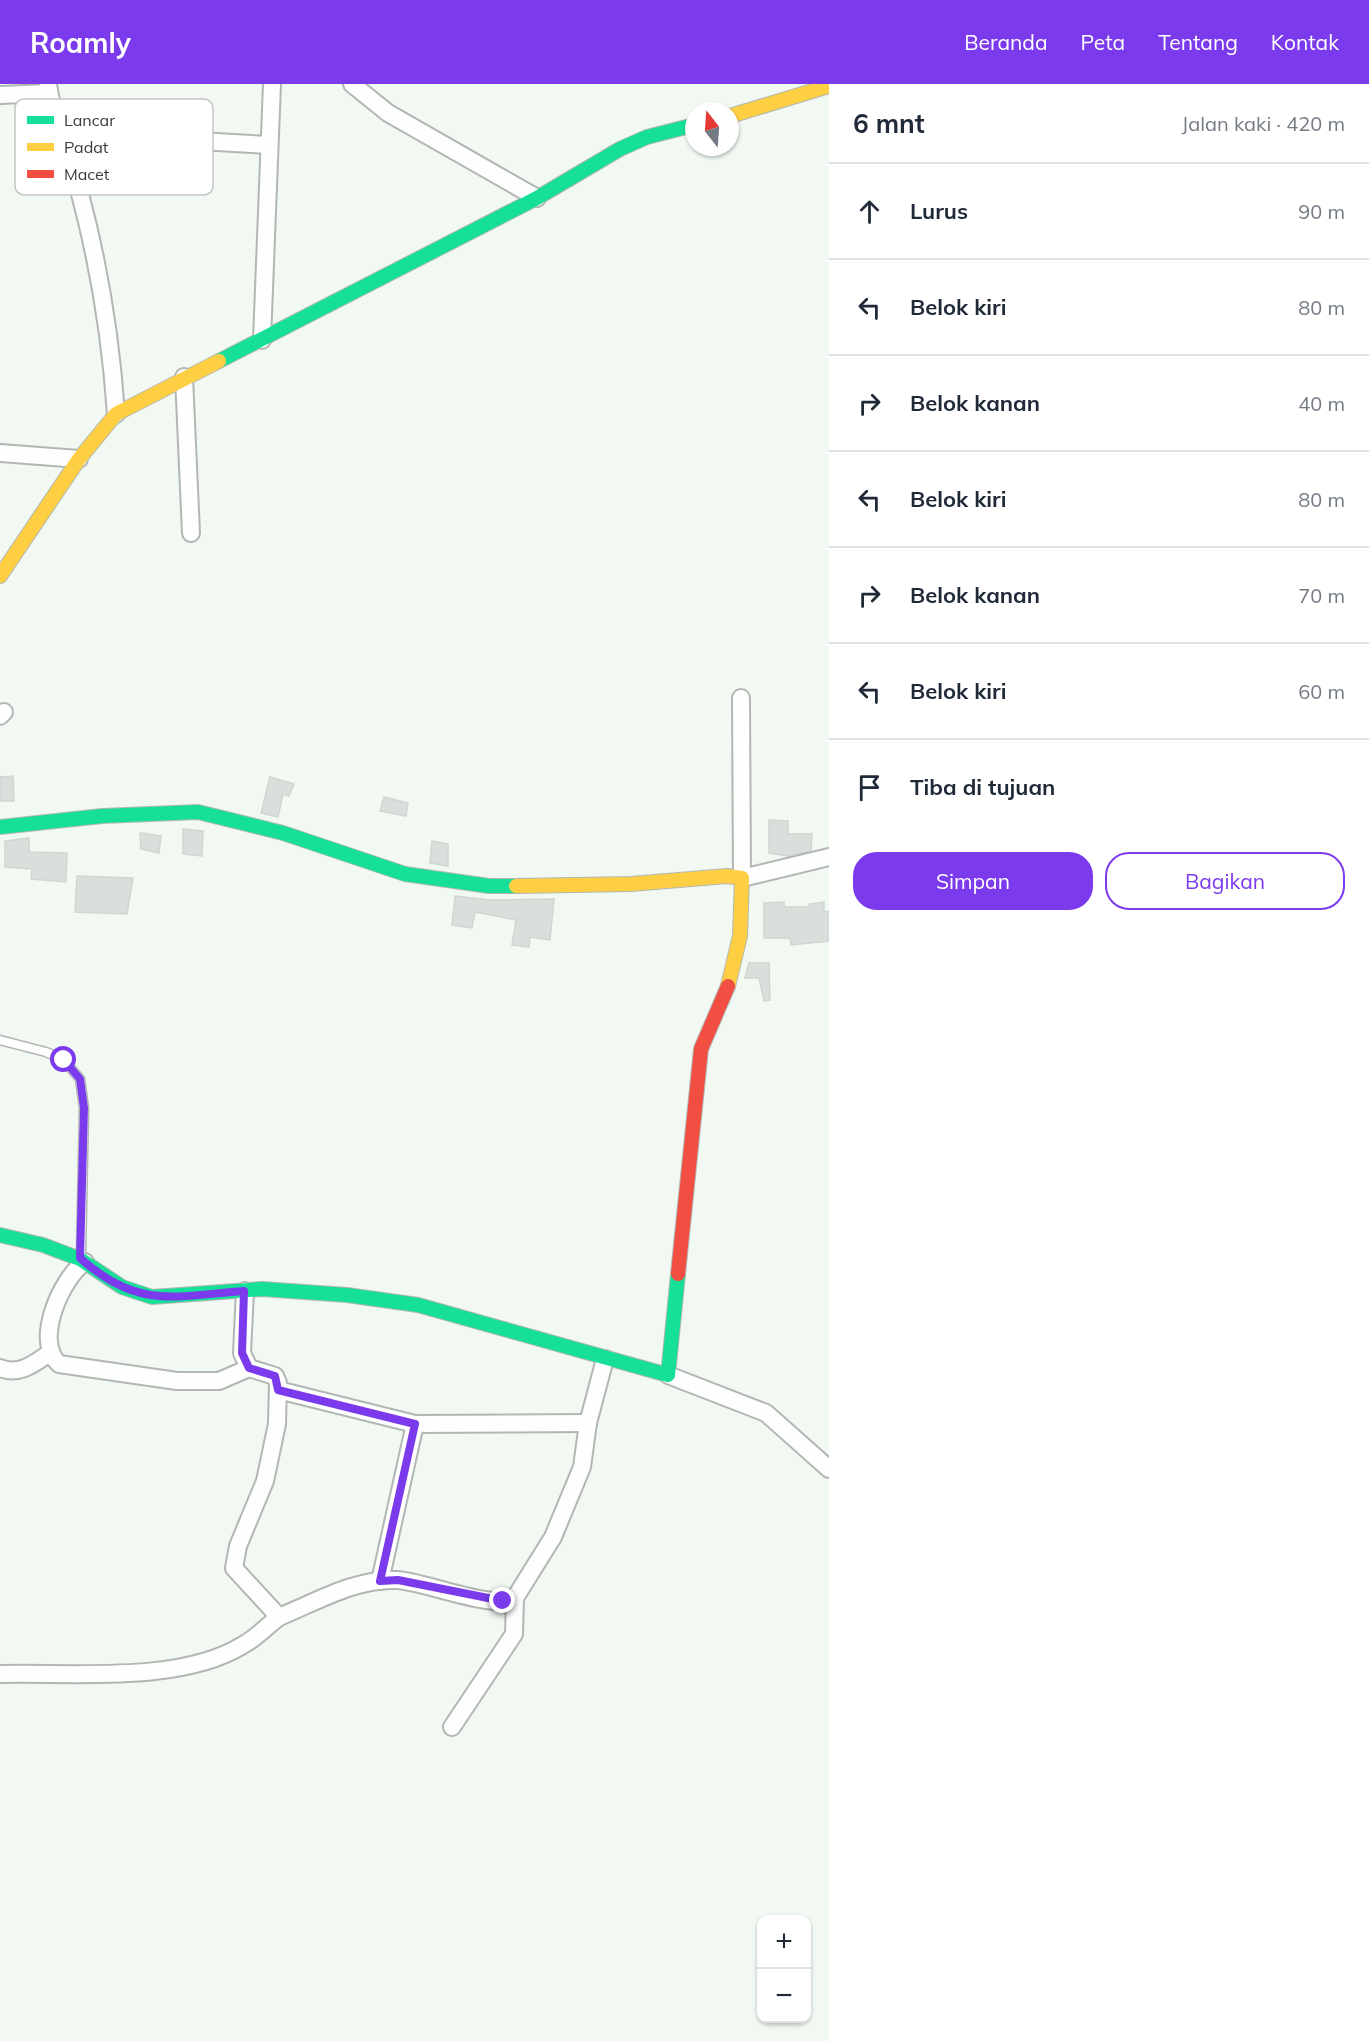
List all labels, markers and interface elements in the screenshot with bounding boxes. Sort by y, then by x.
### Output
text: Roamly [30,25,131,60]
text: Beranda [964,29,1048,55]
text: Peta [1081,29,1125,55]
text: Tentang [1158,29,1238,55]
text: Kontak [1271,29,1339,55]
legend [15,99,213,195]
north arrow [685,102,739,156]
text: 6 mnt [853,107,925,140]
text: Lancar [64,110,115,130]
text: Jalan kaki · 420 m [1182,111,1345,136]
text: Padat [64,137,109,157]
text: Macet [64,164,110,184]
icon: ahead [853,195,886,228]
text: Lurus [910,197,968,225]
text: 90 m [1298,199,1345,224]
icon: left [853,291,886,324]
text: Belok kiri [910,293,1006,321]
text: 80 m [1298,295,1345,320]
icon: right [853,387,886,420]
text: Belok kanan [910,389,1040,417]
text: 40 m [1298,391,1345,416]
icon: left [853,483,886,516]
text: Belok kiri [910,485,1006,513]
text: 80 m [1298,487,1345,512]
icon: right [853,579,886,612]
text: Belok kanan [910,581,1040,609]
text: 70 m [1298,583,1345,608]
icon: left [853,675,886,708]
text: Belok kiri [910,677,1006,705]
text: 60 m [1298,679,1345,704]
icon: arrive [853,771,886,804]
text: Tiba di tujuan [910,773,1055,801]
button: Simpan [853,852,1093,910]
button: Bagikan [1105,852,1345,910]
route start [50,1046,76,1072]
route end [489,1587,515,1613]
map controls [757,1915,811,2023]
button: + [757,1915,811,1969]
button: − [757,1969,811,2023]

